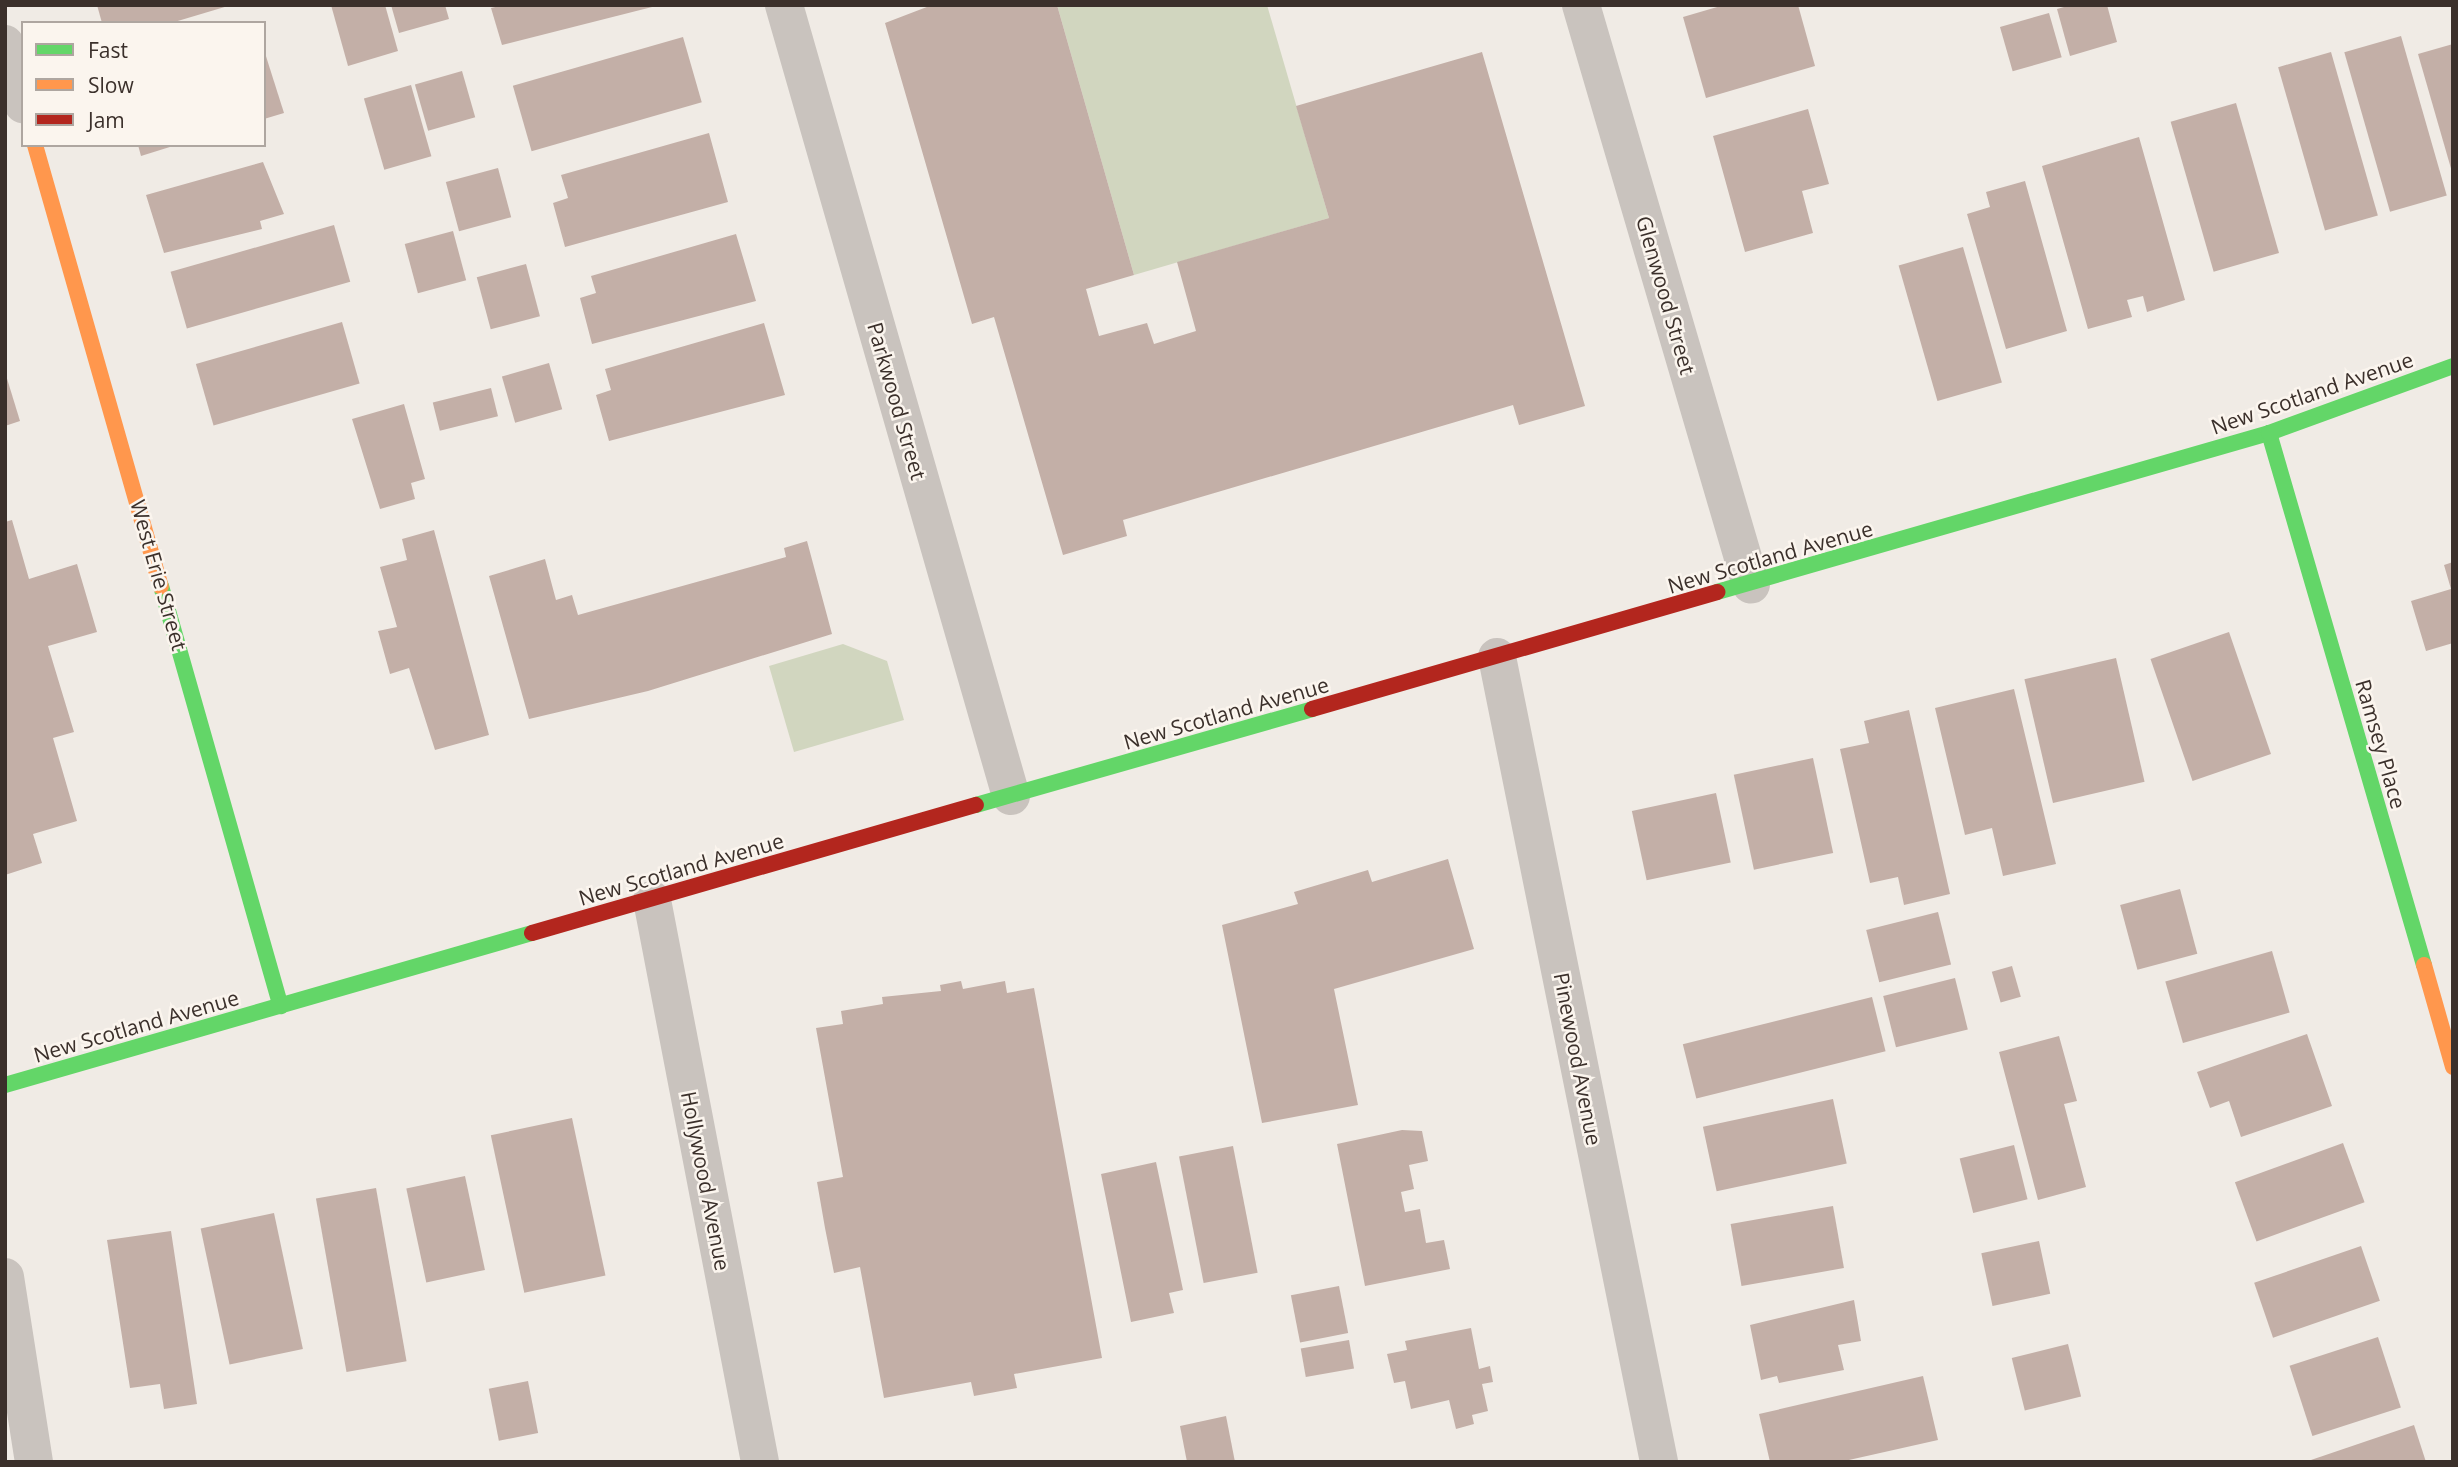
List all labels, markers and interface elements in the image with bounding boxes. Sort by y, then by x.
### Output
legend [21,21,266,147]
text: Fast [88,36,128,64]
text: Slow [88,71,134,99]
text: Jam [88,106,125,134]
street label: Glenwood Street [1631,213,1701,377]
street label: Parkwood Street [863,319,931,483]
street label: New Scotland Avenue [2208,347,2416,439]
street label: West Erie Street [125,497,193,653]
street label: New Scotland Avenue [1664,516,1876,598]
street label: New Scotland Avenue [1120,672,1332,754]
street label: Ramsey Place [2351,676,2411,812]
street label: New Scotland Avenue [575,828,787,910]
street label: Pinewood Avenue [1549,970,1607,1148]
street label: New Scotland Avenue [30,985,242,1067]
street label: Hollywood Avenue [676,1089,736,1273]

